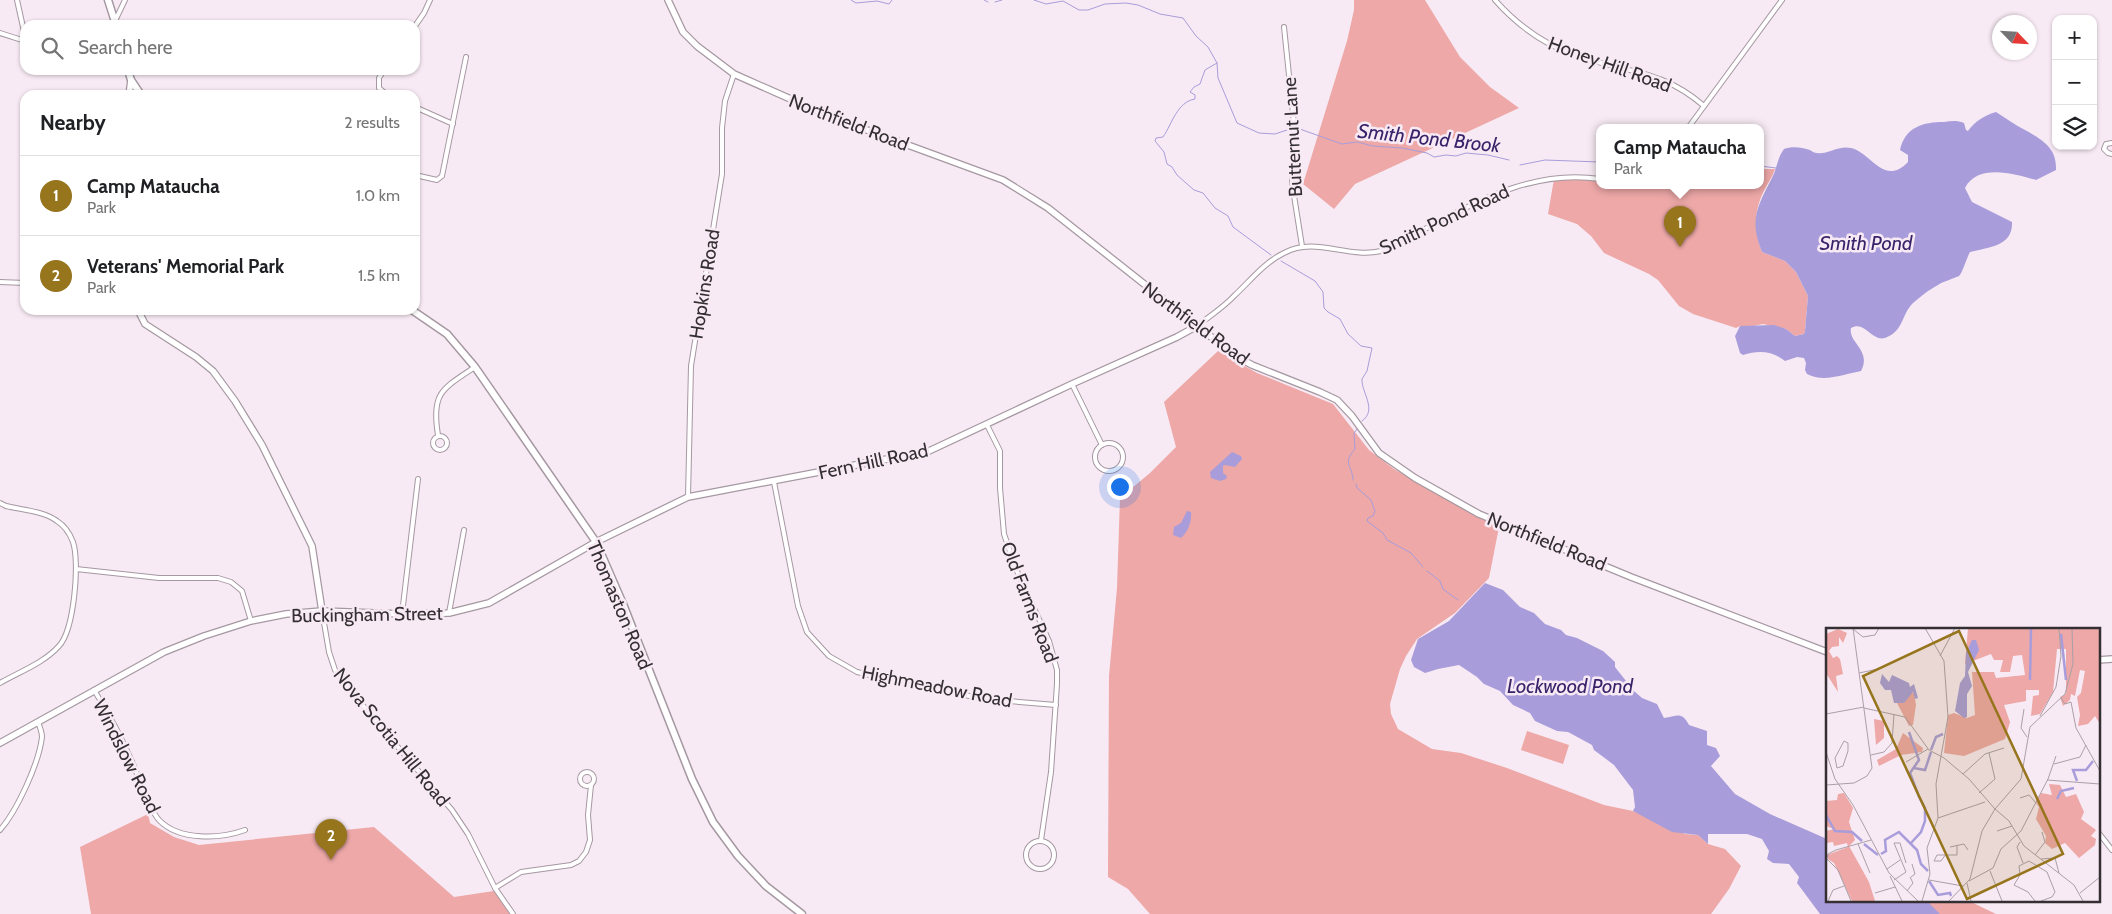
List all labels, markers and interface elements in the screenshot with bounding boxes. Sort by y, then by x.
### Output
north arrow [1992,15,2037,60]
map controls [2052,15,2097,150]
button: + [2052,15,2097,60]
search box [20,20,420,75]
street label: Honey Hill Road [1545,32,1675,97]
icon: search [38,34,66,62]
text: Search here [78,36,172,59]
button: − [2052,60,2097,105]
street label: Butternut Lane [1278,76,1307,197]
street label: Northfield Road [786,89,912,156]
button: layers [2052,105,2097,150]
text: Nearby [40,110,106,135]
text: 2 results [344,113,400,132]
water label: Smith Pond Brook [1357,119,1503,158]
popup [1596,124,1764,189]
text: Camp Mataucha [1614,136,1746,159]
text: Park [1614,159,1642,178]
text: Camp Mataucha [87,175,220,198]
street label: Smith Pond Road [1376,179,1513,260]
text: 1 [53,186,59,205]
text: 1.0 km [356,186,400,205]
text: Park [87,198,116,217]
pin: 1 [1664,206,1696,247]
street label: Hopkins Road [684,228,725,341]
water label: Smith Pond [1820,231,1913,255]
text: Veterans' Memorial Park [87,255,284,278]
text: 2 [52,266,60,285]
text: 1.5 km [358,266,400,285]
street label: Northfield Road [1138,277,1254,370]
text: Park [87,278,116,297]
street label: Fern Hill Road [816,439,930,484]
your location [1107,474,1133,500]
street label: Northfield Road [1484,507,1610,576]
street label: Thomaston Road [582,538,657,673]
street label: Old Farms Road [996,538,1063,666]
street label: Buckingham Street [291,602,444,627]
inset map [1826,628,2100,902]
street label: Highmeadow Road [860,661,1014,712]
street label: Nova Scotia Hill Road [329,663,455,811]
water label: Lockwood Pond [1507,674,1634,698]
street label: Windslow Road [88,695,165,817]
pin: 2 [315,819,347,860]

